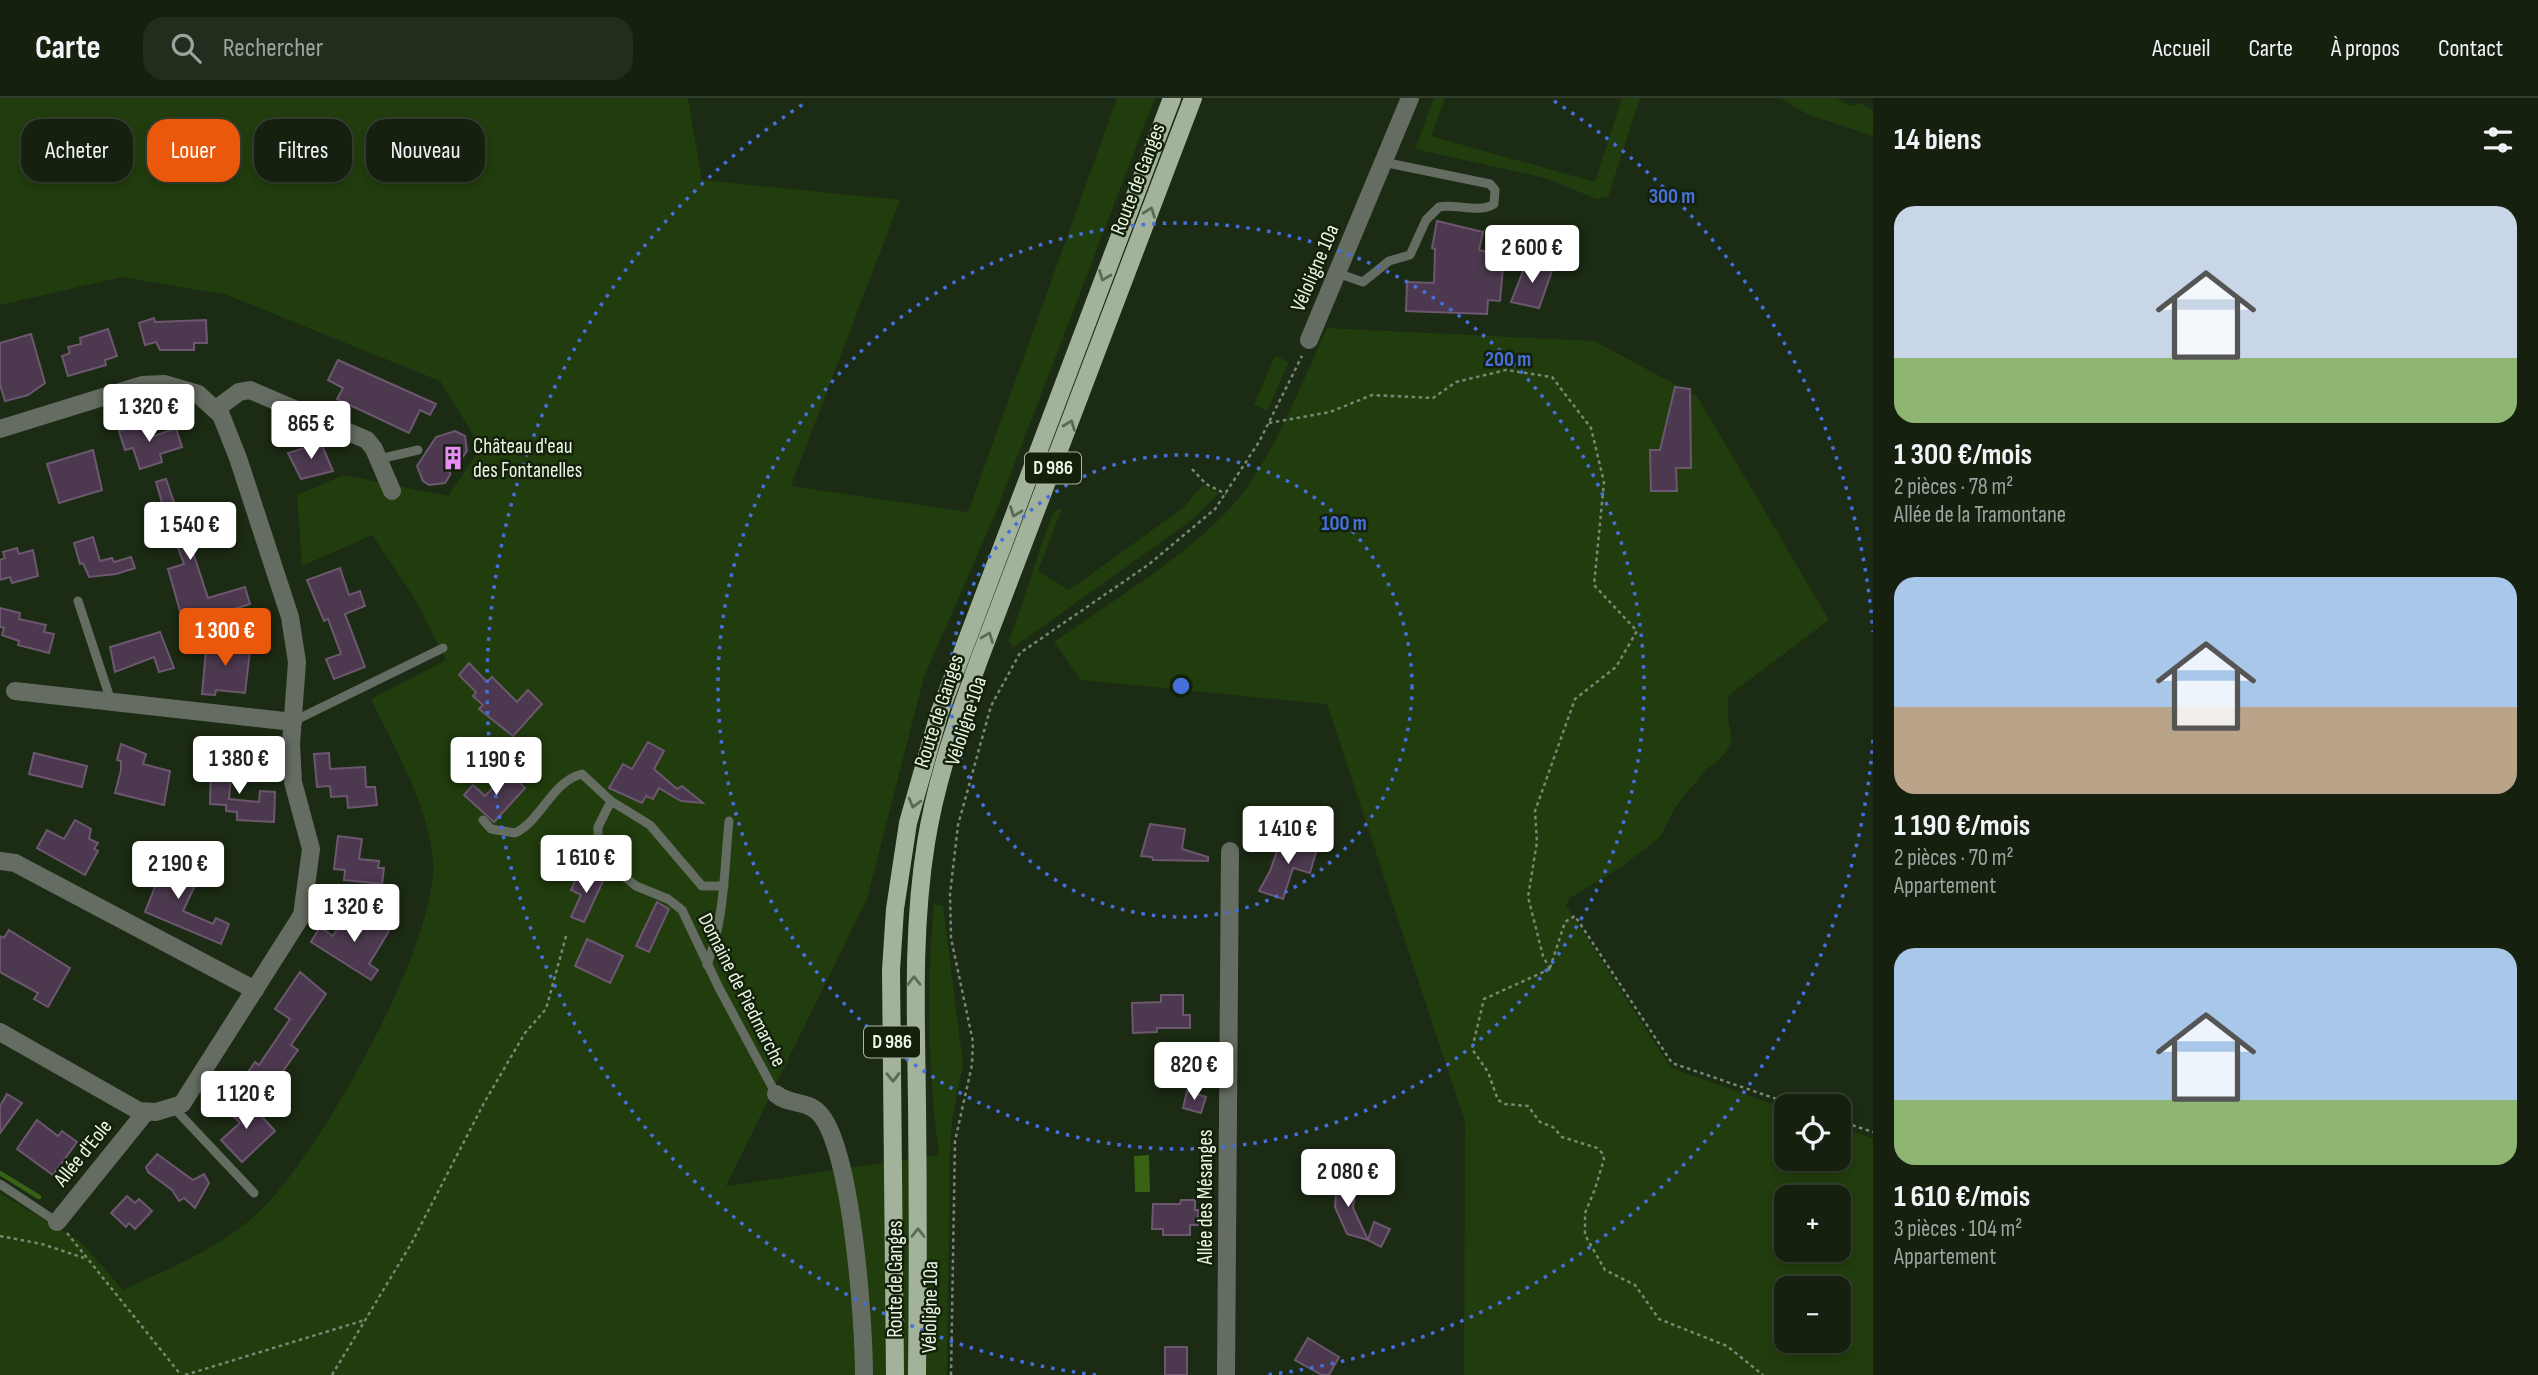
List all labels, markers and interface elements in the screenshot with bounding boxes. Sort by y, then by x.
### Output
search box [143,17,633,80]
text: Carte [35,28,101,68]
icon: search [167,29,205,67]
text: Rechercher [223,33,323,64]
text: Accueil [2152,34,2211,63]
text: Carte [2249,34,2293,63]
text: À propos [2331,34,2400,63]
text: Contact [2438,34,2503,63]
chip: Acheter [21,119,133,182]
chip: Louer [147,119,240,182]
chip: Filtres [254,119,352,182]
chip: Nouveau [366,119,485,182]
street label: Route de Ganges [1105,120,1171,238]
icon: filters [2479,121,2517,159]
text: 14 biens [1894,122,1981,158]
text: 300 m [1649,184,1695,209]
one-way arrow [1142,207,1156,219]
street label: Véloligne 10a [1286,221,1344,315]
pin: 2 600 € [1467,226,1597,285]
text: 2 600 € [1501,234,1563,262]
icon: home [2143,252,2269,378]
one-way arrow [1099,270,1113,282]
text: 200 m [1485,347,1531,372]
pin: 1 320 € [84,384,214,444]
text: 1 320 € [119,393,179,421]
pin: 865 € [262,402,360,461]
text: 865 € [287,410,335,438]
one-way arrow [1061,420,1075,432]
place label: Château d'eau des Fontanelles [473,434,582,483]
text: 1 300 €/mois [1894,437,2032,473]
building icon: Château d'eau des Fontanelles [439,444,467,472]
road number: D 986 [1025,452,1081,484]
text: 2 pièces · 78 m² [1894,473,2013,501]
text: Allée de la Tramontane [1894,501,2066,529]
pin: 1 540 € [125,503,255,562]
one-way arrow [1009,505,1023,517]
text: 1 540 € [160,511,220,539]
text: 100 m [1321,511,1367,536]
pin: 1 300 € [160,608,290,668]
text: 1 300 € [195,617,255,645]
icon: home [2143,623,2269,749]
one-way arrow [980,632,994,644]
street label: Route de Ganges [909,651,969,771]
street label: Véloligne 10a [940,673,992,769]
centre of rings [1169,674,1193,698]
pin: 1 380 € [174,736,304,796]
pin: 1 190 € [431,738,561,797]
text: 1 380 € [209,745,269,773]
text: 1 190 € [467,746,525,774]
one-way arrow [908,797,922,809]
pin: 1 410 € [1223,806,1353,866]
text: 1 190 €/mois [1894,808,2030,844]
text: 1 410 € [1259,815,1317,843]
pin: 1 610 € [521,836,651,895]
pin: 2 190 € [113,842,243,901]
text: 1 610 € [557,844,615,872]
text: 2 pièces · 70 m² [1894,844,2014,872]
text: 2 190 € [148,850,208,878]
text: Appartement [1894,872,1996,900]
pin: 1 320 € [289,884,419,944]
text: 1 320 € [324,893,384,921]
street label: Domaine de Piedmarche [693,909,791,1071]
one-way arrow [906,976,922,986]
icon: home [2143,994,2269,1120]
road number: D 986 [864,1026,920,1058]
pin: 820 € [1145,1042,1243,1102]
text: 820 € [1170,1051,1218,1079]
pin: 1 120 € [181,1072,311,1131]
one-way arrow [885,1072,900,1083]
text: 1 120 € [217,1080,275,1108]
map controls [1774,1094,1851,1353]
button: locate [1774,1094,1851,1171]
street label: Allée d'Eole [48,1114,118,1192]
street label: Allée des Mésanges [1193,1129,1218,1266]
pin: 2 080 € [1283,1150,1413,1209]
text: 2 080 € [1317,1158,1379,1186]
text: 1 610 €/mois [1894,1179,2030,1215]
button: + [1774,1185,1851,1262]
text: 3 pièces · 104 m² [1894,1215,2022,1243]
street label: Route de Ganges [883,1220,908,1338]
one-way arrow [910,1228,926,1238]
text: Appartement [1894,1243,1996,1271]
street label: Véloligne 10a [917,1261,943,1353]
button: − [1774,1276,1851,1353]

